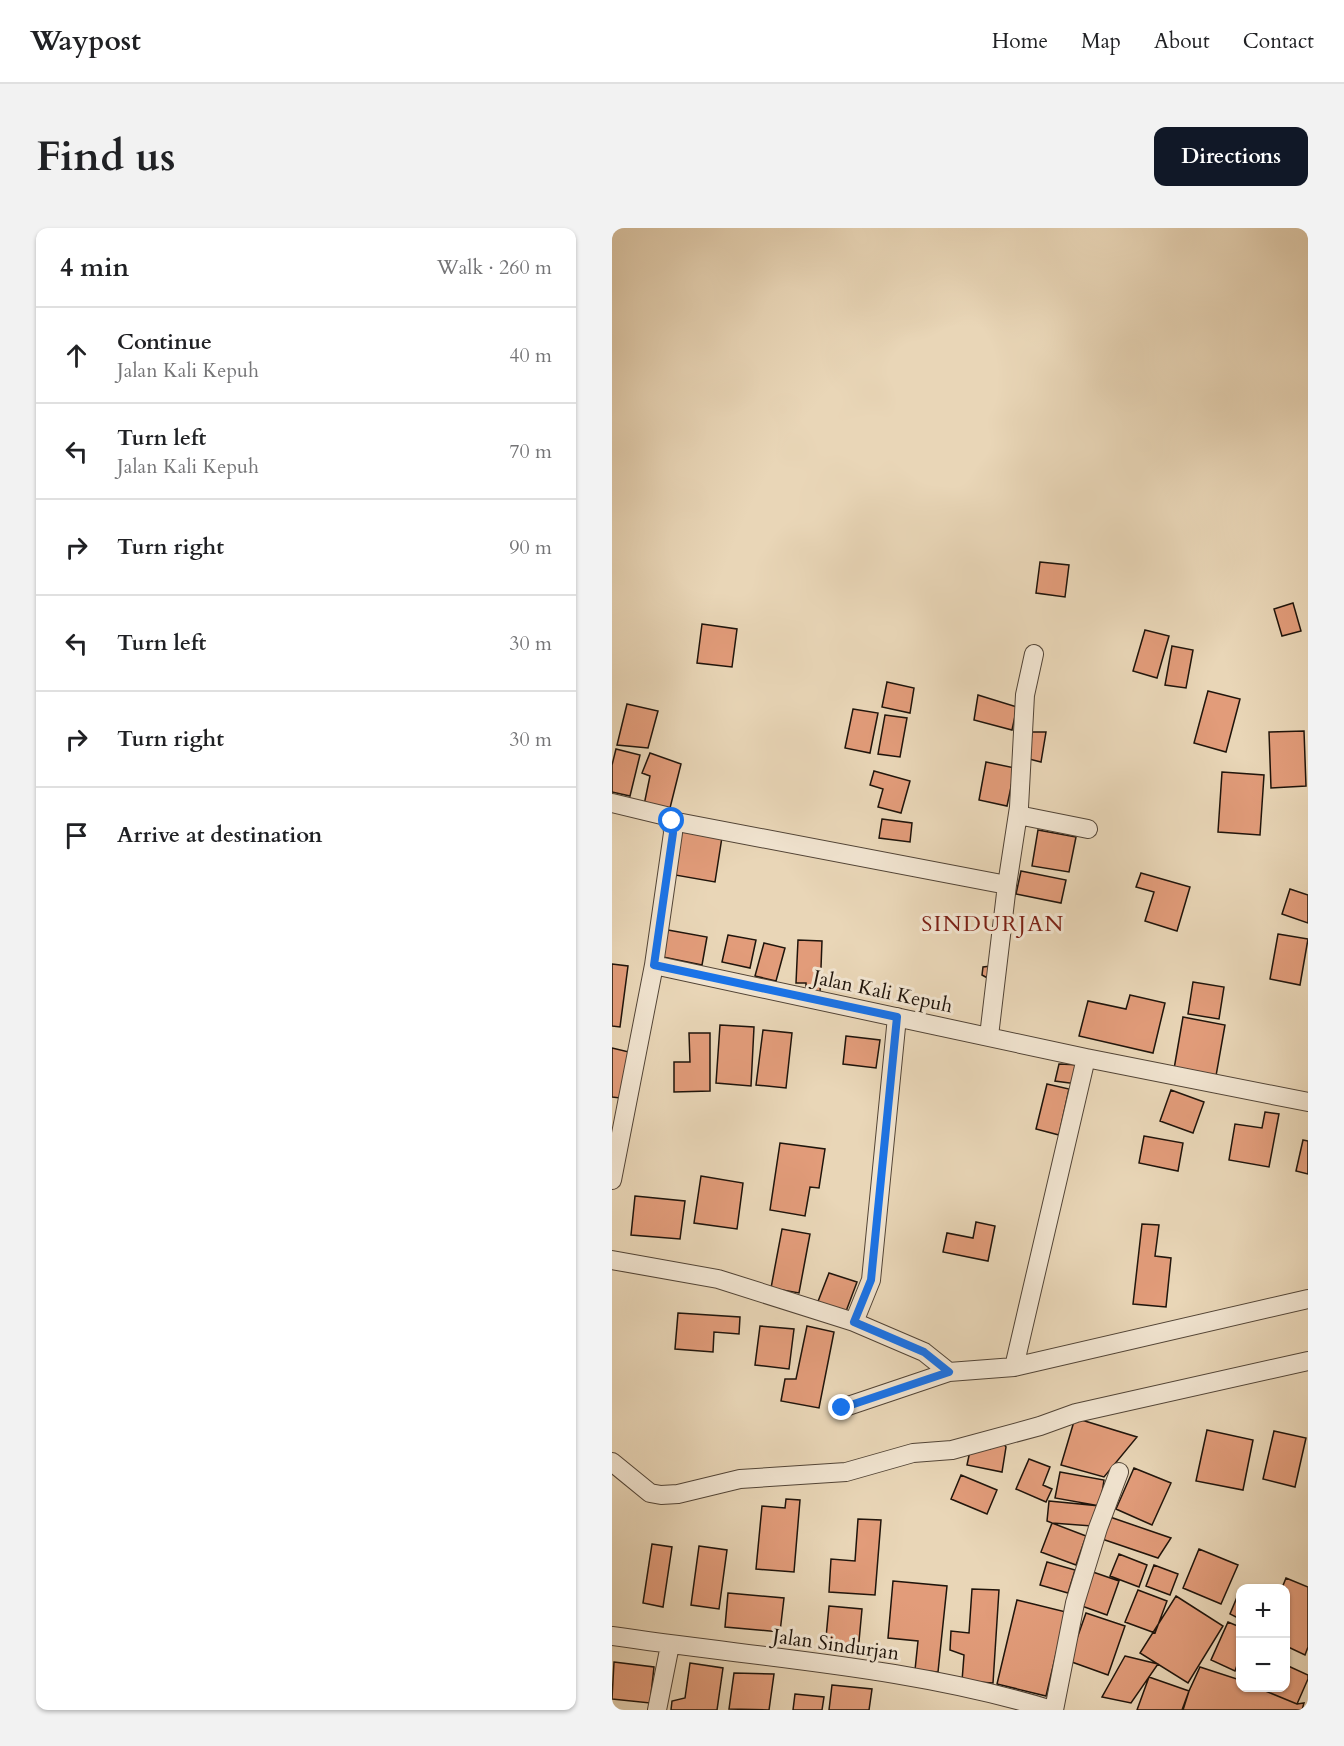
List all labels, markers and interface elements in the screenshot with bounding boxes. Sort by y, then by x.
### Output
text: Waypost [30,22,141,60]
text: Home [992,27,1048,56]
text: Map [1081,27,1121,56]
text: About [1154,27,1210,56]
text: Contact [1243,27,1314,56]
button: Directions [1154,127,1308,186]
text: Find us [36,128,176,185]
text: 4 min [60,250,129,285]
text: Walk · 260 m [437,254,552,281]
text: Continue [117,327,212,357]
icon: ahead [60,339,93,372]
text: 40 m [509,342,552,369]
text: Jalan Kali Kepuh [117,357,259,384]
text: Turn left [117,423,206,453]
icon: left [60,435,93,468]
text: 70 m [509,438,552,465]
text: Jalan Kali Kepuh [117,453,259,480]
icon: right [60,531,93,564]
text: Turn right [117,532,224,562]
text: 90 m [509,534,552,561]
icon: left [60,627,93,660]
text: Turn left [117,628,206,658]
text: 30 m [509,630,552,657]
icon: right [60,723,93,756]
text: Turn right [117,724,224,754]
text: 30 m [509,726,552,753]
route start [658,807,684,833]
icon: arrive [60,819,93,852]
text: Arrive at destination [117,820,322,850]
district label: SINDURJAN [921,909,1065,939]
street label: Jalan Kali Kepuh [808,963,955,1019]
route end [828,1394,854,1420]
map controls [1236,1584,1290,1692]
button: + [1236,1584,1290,1638]
street label: Jalan Sindurjan [768,1622,902,1667]
button: − [1236,1638,1290,1692]

